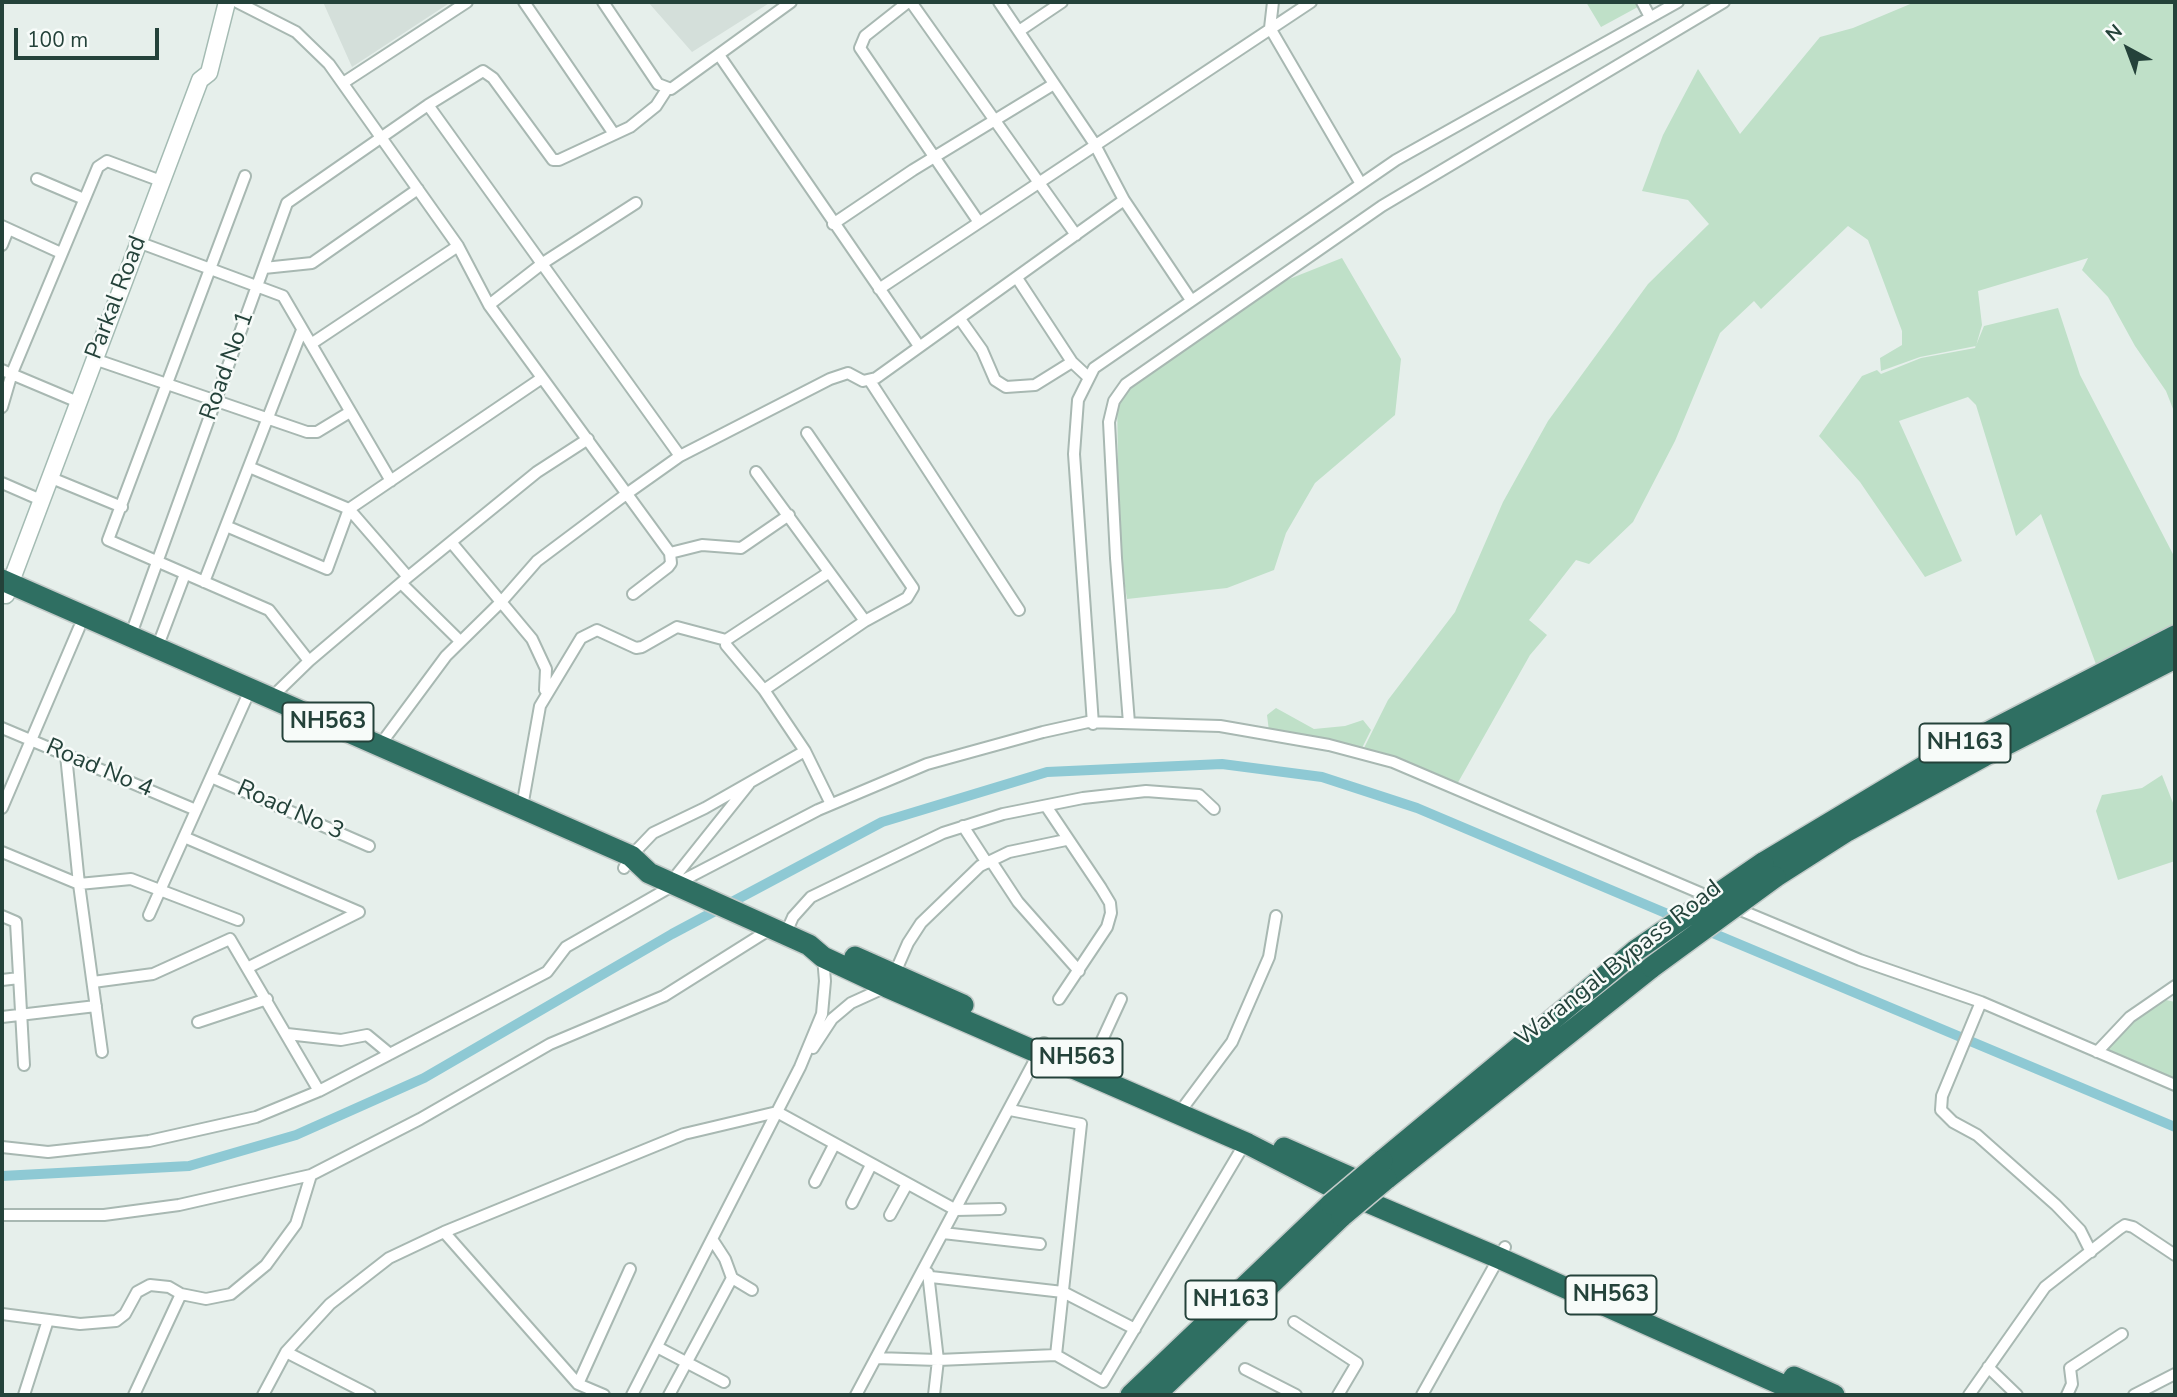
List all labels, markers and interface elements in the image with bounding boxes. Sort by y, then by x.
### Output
scale bar [18,14,163,58]
north arrow [2093,14,2163,84]
text: N [2100,19,2128,48]
text: 100 m [27,26,88,54]
street label: Parkal Road [80,232,154,364]
street label: Road No 1 [195,308,261,424]
road number: NH563 [282,702,374,742]
road number: NH163 [1920,723,2010,762]
street label: Road No 4 [41,734,157,804]
street label: Road No 3 [232,775,348,847]
street label: Warangal Bypass Road [1510,875,1728,1053]
road number: NH563 [1032,1038,1122,1078]
road number: NH563 [1566,1276,1656,1314]
road number: NH163 [1186,1280,1276,1320]

